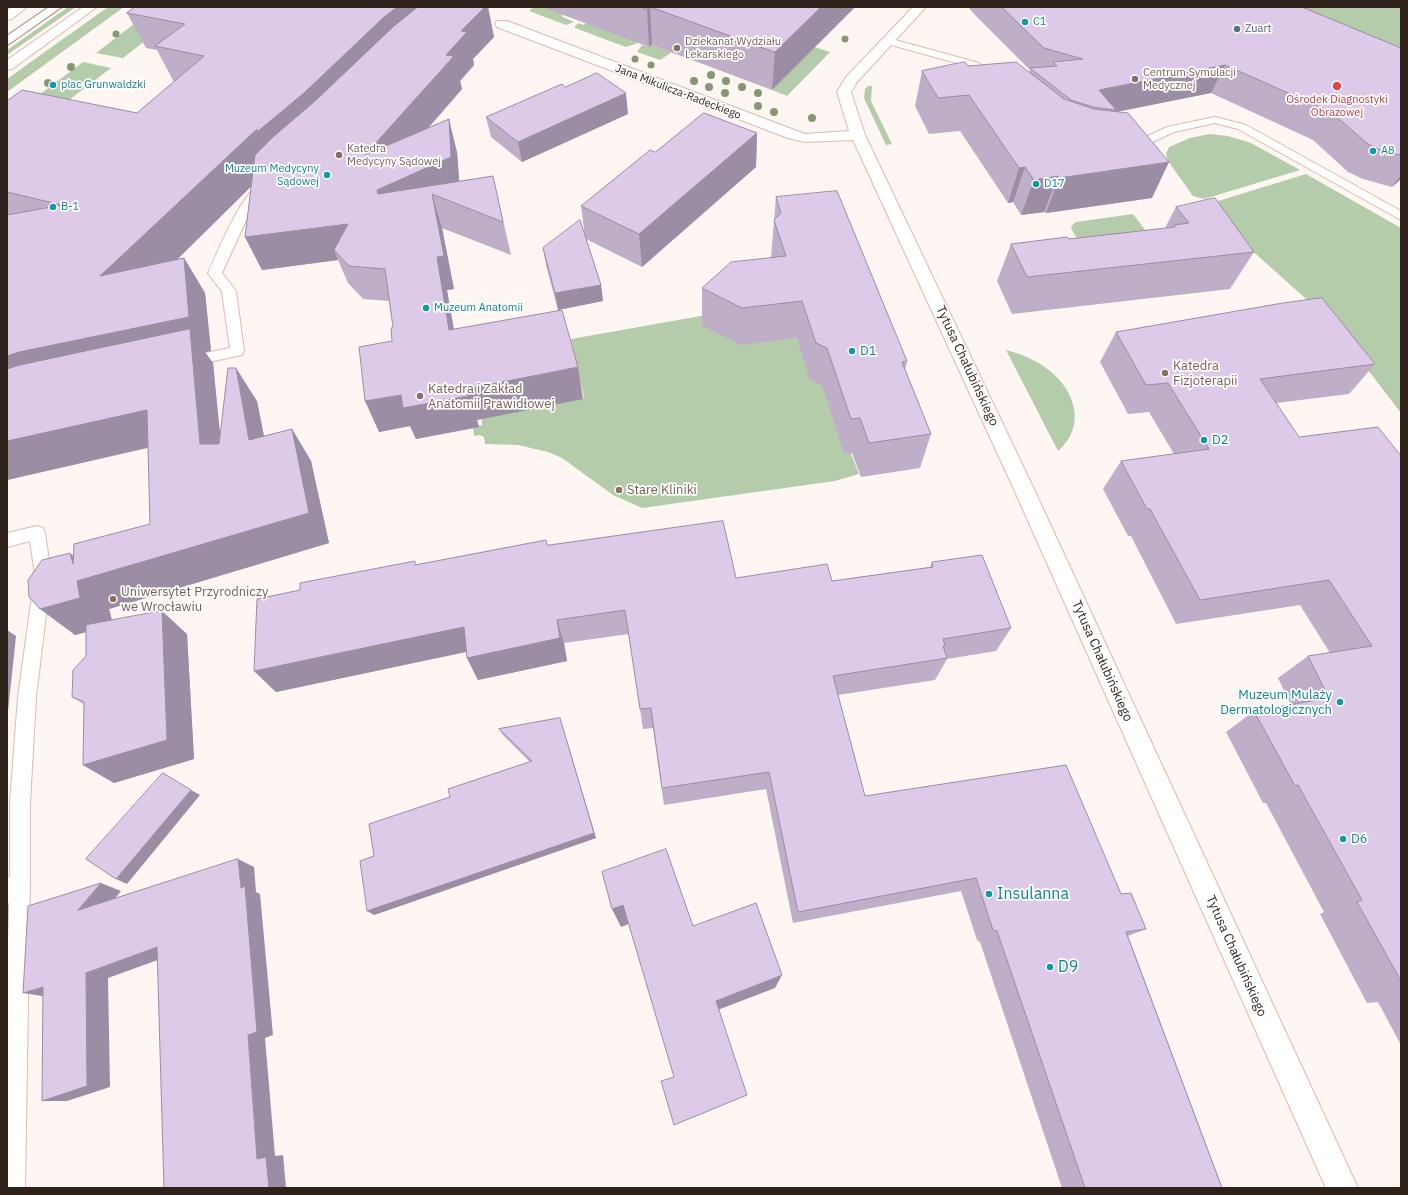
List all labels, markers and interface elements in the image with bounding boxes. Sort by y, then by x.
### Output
place label: C1 [1033,15,1046,29]
marker: C1 [1020,17,1030,27]
place label: Zuart [1245,22,1271,36]
marker: Zuart [1232,24,1242,34]
place label: Dziekanat Wydziału Lekarskiego [685,35,781,61]
marker: Dziekanat Wydziału Lekarskiego [672,43,682,53]
street label: Jana Mikulicza-Radeckiego [613,62,743,122]
place label: Centrum Symulacji Medycznej [1143,66,1236,92]
marker: Centrum Symulacji Medycznej [1130,74,1140,84]
place label: plac Grunwaldzki [61,78,146,92]
marker: plac Grunwaldzki [48,80,58,90]
marker: Ośrodek Diagnostyki Obrazowej [1331,80,1343,92]
place label: Ośrodek Diagnostyki Obrazowej [1286,93,1388,119]
place label: Katedra Medycyny Sądowej [347,142,441,168]
place label: A8 [1381,144,1395,158]
marker: A8 [1368,146,1378,156]
marker: Katedra Medycyny Sądowej [334,150,344,160]
place label: Muzeum Medycyny Sądowej [225,162,319,188]
marker: Muzeum Medycyny Sądowej [322,170,332,180]
place label: D17 [1044,177,1065,191]
marker: D17 [1031,179,1041,189]
place label: B-1 [61,200,79,214]
marker: B-1 [48,202,58,212]
place label: Muzeum Anatomii [434,301,523,315]
marker: Muzeum Anatomii [421,303,431,313]
street label: Tytusa Chałubińskiego [932,303,1002,429]
place label: D1 [860,343,877,359]
marker: D1 [847,346,857,356]
place label: Katedra Fizjoterapii [1173,358,1237,389]
marker: Katedra Fizjoterapii [1160,368,1170,378]
place label: Katedra i Zakład Anatomii Prawidłowej [428,381,555,412]
marker: Katedra i Zakład Anatomii Prawidłowej [415,391,425,401]
place label: D2 [1212,432,1229,448]
marker: D2 [1199,435,1209,445]
place label: Stare Kliniki [627,482,697,498]
marker: Stare Kliniki [614,485,624,495]
place label: Uniwersytet Przyrodniczy we Wrocławiu [121,584,268,615]
marker: Uniwersytet Przyrodniczy we Wrocławiu [108,594,118,604]
street label: Tytusa Chałubińskiego [1068,598,1136,724]
place label: Muzeum Mulaży Dermatologicznych [1220,687,1332,718]
marker: Muzeum Mulaży Dermatologicznych [1335,697,1345,707]
place label: D6 [1351,831,1368,847]
marker: D6 [1338,834,1348,844]
place label: Insulanna [997,884,1069,904]
marker: Insulanna [984,889,994,899]
street label: Tytusa Chałubińskiego [1202,893,1270,1019]
place label: D9 [1058,957,1078,977]
marker: D9 [1045,962,1055,972]

